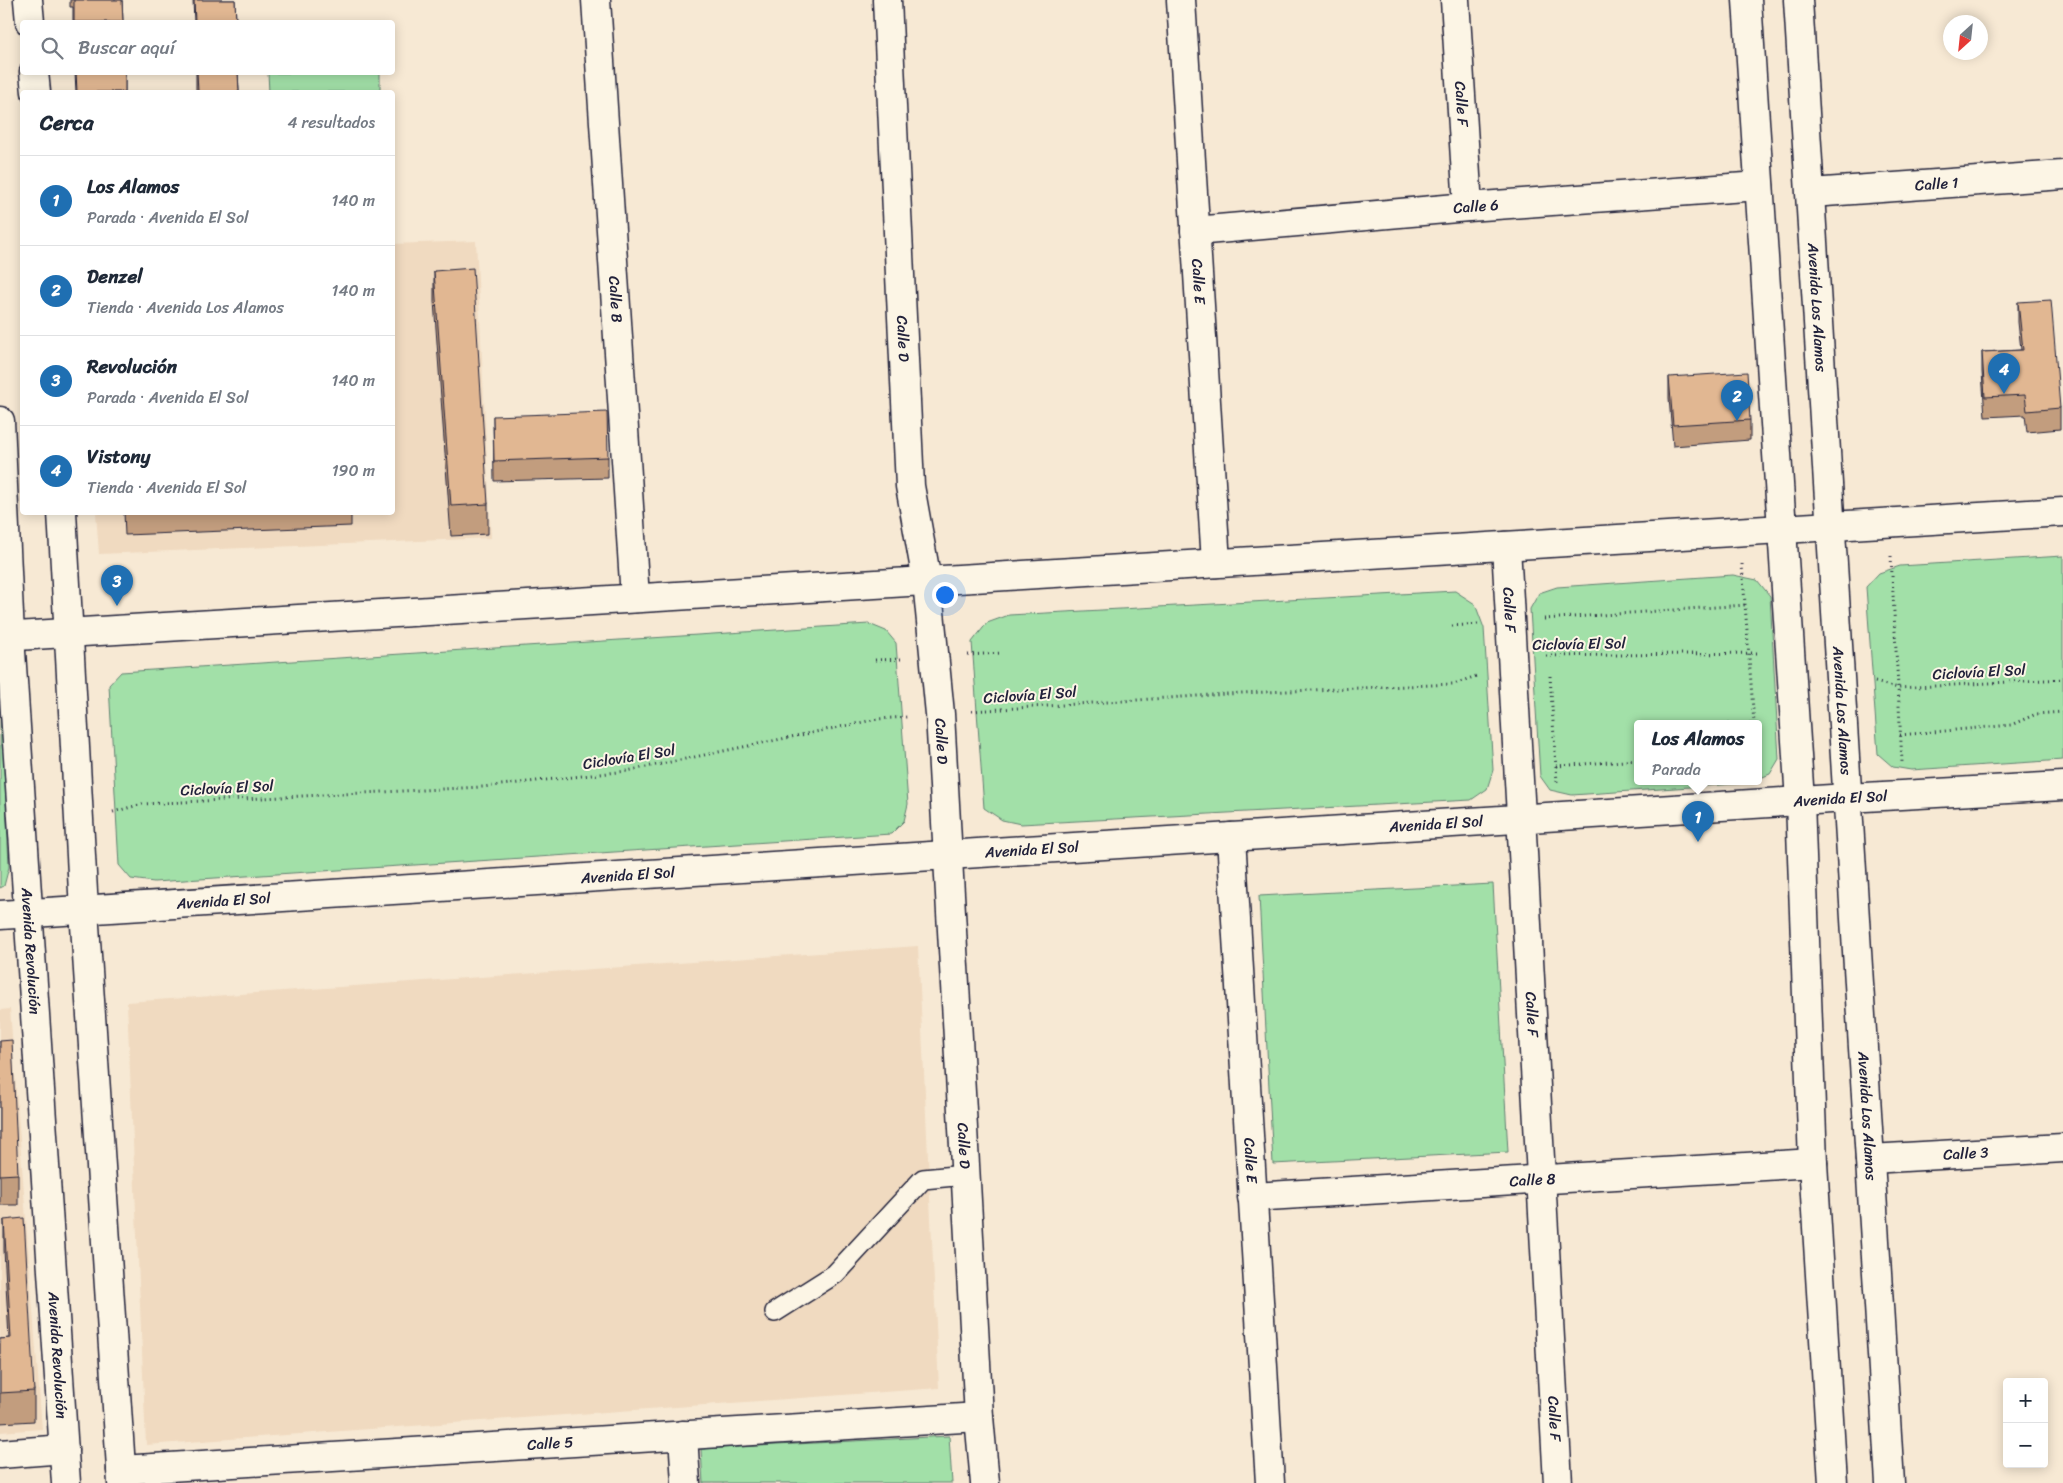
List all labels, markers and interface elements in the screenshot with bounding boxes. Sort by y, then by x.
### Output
north arrow [1943,15,1988,60]
search box [20,20,395,75]
text: Buscar aquí [78,31,175,64]
icon: search [38,34,66,62]
street label: Calle F [1447,80,1476,129]
text: Cerca [40,104,94,142]
text: 4 resultados [287,108,375,137]
text: Los Alamos [87,170,179,203]
street label: Calle 1 [1914,170,1959,199]
text: 1 [53,186,59,215]
text: 140 m [332,186,375,215]
street label: Calle 6 [1452,192,1500,221]
text: Parada · Avenida El Sol [87,203,249,232]
street label: Avenida Los Alamos [1800,241,1834,373]
street label: Calle E [1184,258,1213,307]
text: Denzel [87,260,143,293]
street label: Calle B [601,275,630,324]
text: 2 [51,276,61,305]
text: 140 m [332,276,375,305]
text: Tienda · Avenida Los Alamos [87,293,284,322]
street label: Calle D [889,315,917,362]
text: Revolución [87,350,177,383]
pin: 4 [1988,353,2020,394]
text: 3 [52,366,60,395]
text: 140 m [332,366,375,395]
pin: 2 [1721,380,1753,421]
text: Parada · Avenida El Sol [87,383,249,412]
text: Vistony [87,440,150,473]
text: 4 [51,456,61,485]
text: 190 m [332,456,375,485]
text: Tienda · Avenida El Sol [87,473,246,502]
pin: 3 [101,565,133,606]
your location [932,582,958,608]
street label: Calle F [1495,587,1524,635]
street label: Ciclovía El Sol [1532,630,1627,658]
street label: Avenida Los Alamos [1825,644,1859,776]
street label: Ciclovía El Sol [1932,657,2027,687]
street label: Ciclovía El Sol [983,679,1078,711]
street label: Calle D [927,718,956,765]
popup [1634,720,1762,785]
text: Los Alamos [1652,722,1744,755]
street label: Ciclovía El Sol [581,737,678,777]
text: Parada [1652,755,1701,784]
street label: Ciclovía El Sol [180,773,275,803]
street label: Avenida El Sol [1792,783,1889,814]
pin: 1 [1682,801,1714,842]
street label: Avenida El Sol [1387,808,1485,840]
street label: Avenida El Sol [983,834,1080,866]
street label: Avenida El Sol [579,859,676,891]
street label: Avenida El Sol [175,885,272,917]
street label: Avenida Revolución [14,886,48,1015]
street label: Calle F [1518,991,1546,1039]
street label: Avenida Los Alamos [1850,1050,1884,1181]
street label: Calle D [950,1122,978,1169]
street label: Calle E [1236,1137,1265,1186]
street label: Calle 3 [1942,1139,1989,1168]
street label: Calle 8 [1509,1166,1556,1194]
street label: Avenida Revolución [40,1290,75,1420]
map controls [2003,1378,2048,1468]
button: + [2003,1378,2048,1423]
street label: Calle F [1540,1395,1569,1444]
button: − [2003,1423,2048,1468]
street label: Calle 5 [526,1429,574,1458]

